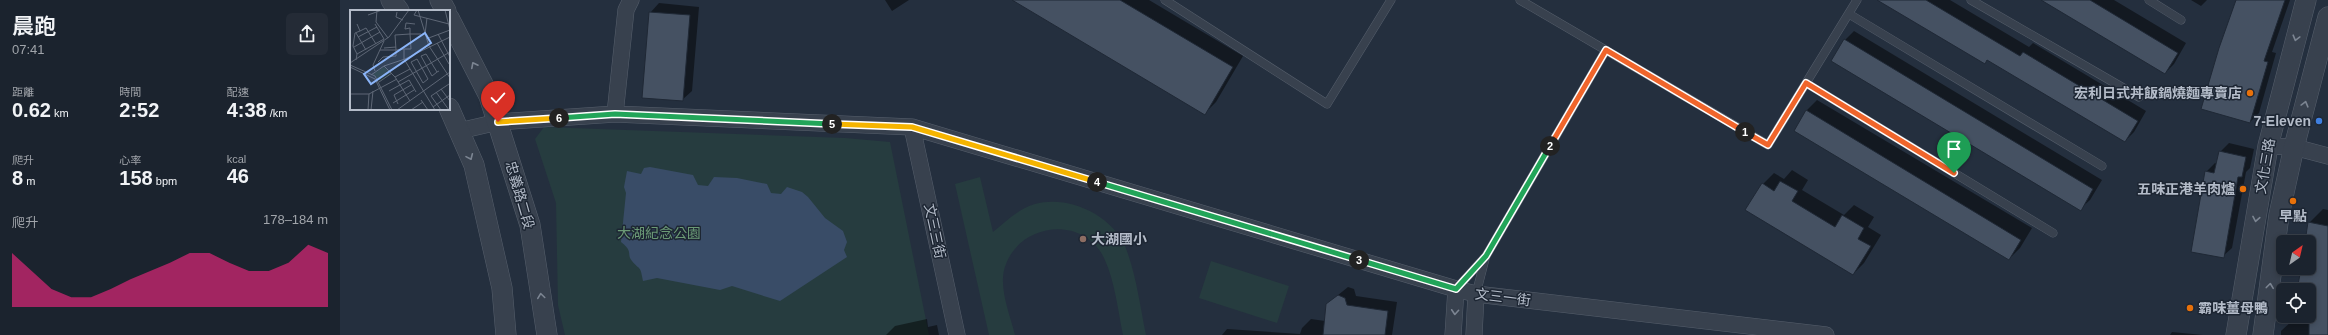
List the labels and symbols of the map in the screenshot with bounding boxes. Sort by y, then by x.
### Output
inset map [350,10,450,110]
one-way arrow [2292,34,2301,41]
one-way arrow [471,62,478,70]
pin [481,81,515,122]
place label: 宏利日式丼飯鍋燒麵專賣店 [2074,85,2242,101]
marker: 宏利日式丼飯鍋燒麵專賣店 [2245,88,2255,98]
one-way arrow [2300,101,2309,108]
pin: 6 [549,108,569,128]
place label: 7-Eleven [2253,113,2311,129]
pin: 5 [822,114,842,134]
marker: 7-Eleven [2314,116,2324,126]
pin: 1 [1735,122,1755,142]
pin [1937,132,1971,173]
pin: 2 [1540,136,1560,156]
street label: 文化三路 [2252,137,2278,195]
one-way arrow [465,153,473,160]
street label: 忠義路二段 [503,159,537,231]
pin: 4 [1087,172,1107,192]
place label: 五味正港羊肉爐 [2137,181,2235,197]
marker: 五味正港羊肉爐 [2238,184,2248,194]
marker: 早點 [2288,196,2298,206]
street label: 文三三街 [921,202,949,260]
place label: 早點 [2279,208,2307,224]
one-way arrow [2252,216,2261,222]
park label: 大湖紀念公園 [617,225,701,241]
place label: 大湖國小 [1091,231,1147,247]
marker: 大湖國小 [1078,234,1088,244]
north arrow [2276,235,2316,275]
pin: 3 [1349,250,1369,270]
one-way arrow [2265,283,2274,290]
street label: 文三一街 [1474,286,1532,308]
one-way arrow [537,293,546,300]
place label: 霸味薑母鴨 [2198,300,2268,316]
marker: 霸味薑母鴨 [2185,303,2195,313]
one-way arrow [1450,309,1459,315]

